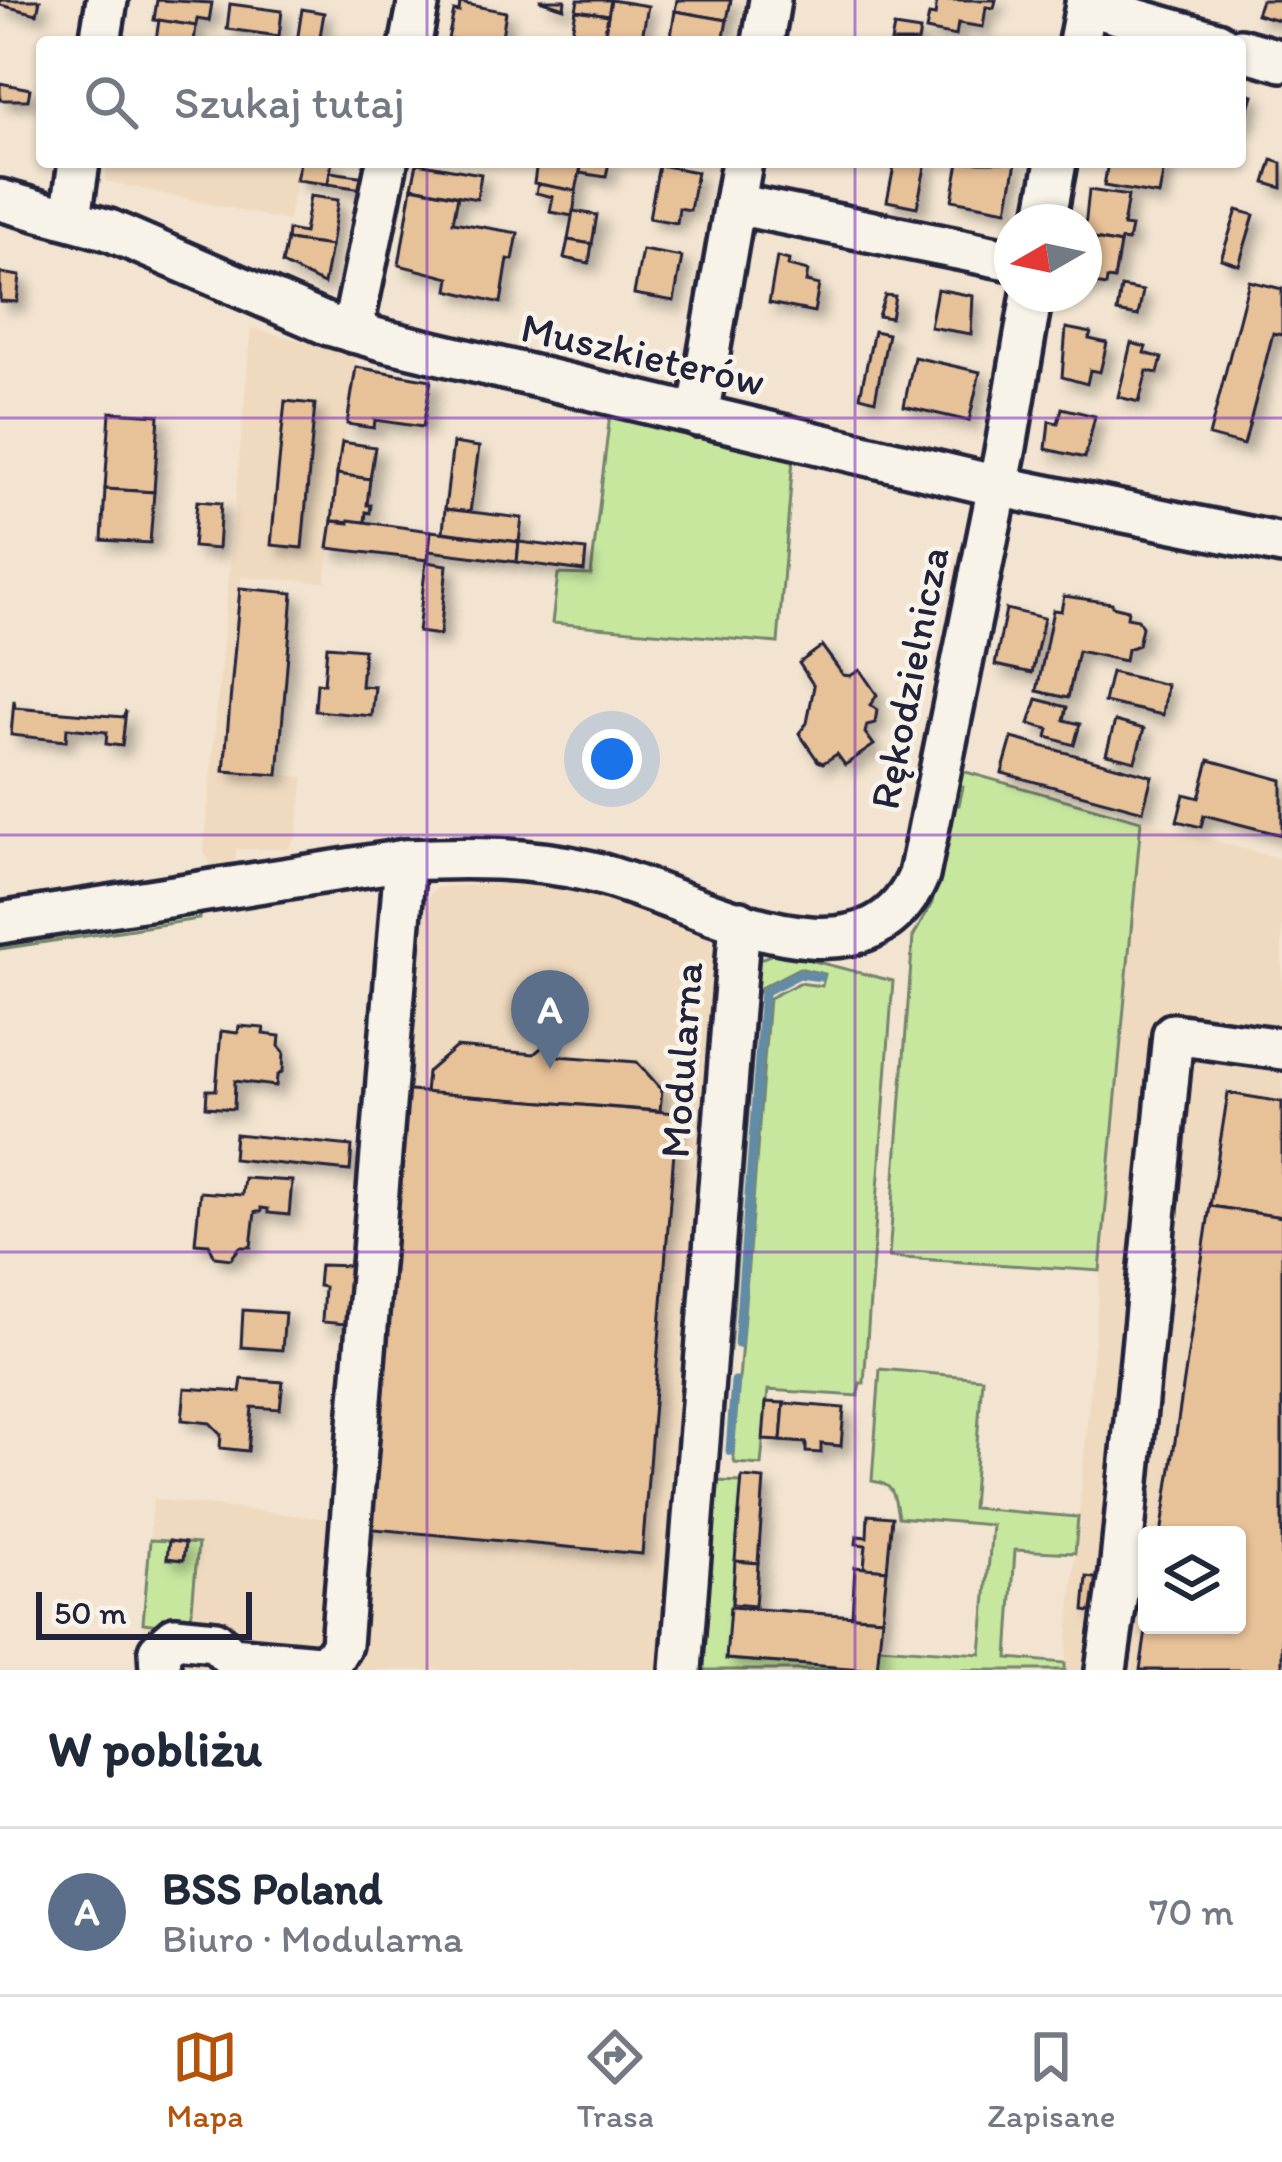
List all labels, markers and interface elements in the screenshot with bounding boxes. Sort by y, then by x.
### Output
search box [36,36,1246,168]
icon: search [78,69,144,135]
text: Szukaj tutaj [174,75,405,129]
north arrow [994,204,1102,312]
street label: Muszkieterów [516,301,770,407]
street label: Rękodzielnicza [859,543,959,813]
your location [582,729,642,789]
street label: Modularna [649,960,713,1160]
pin: A [511,970,589,1069]
map controls [1138,1526,1246,1634]
button: layers [1138,1526,1246,1634]
scale bar [36,1586,252,1639]
text: 50 m [54,1593,127,1632]
text: W pobliżu [48,1718,262,1779]
text: BSS Poland [162,1861,383,1915]
text: A [75,1888,99,1935]
text: 70 m [1149,1888,1234,1935]
text: Biuro · Modularna [162,1915,463,1962]
tab: Mapa [167,2024,243,2135]
tab: Trasa [577,2024,654,2135]
tab: Zapisane [987,2024,1115,2135]

